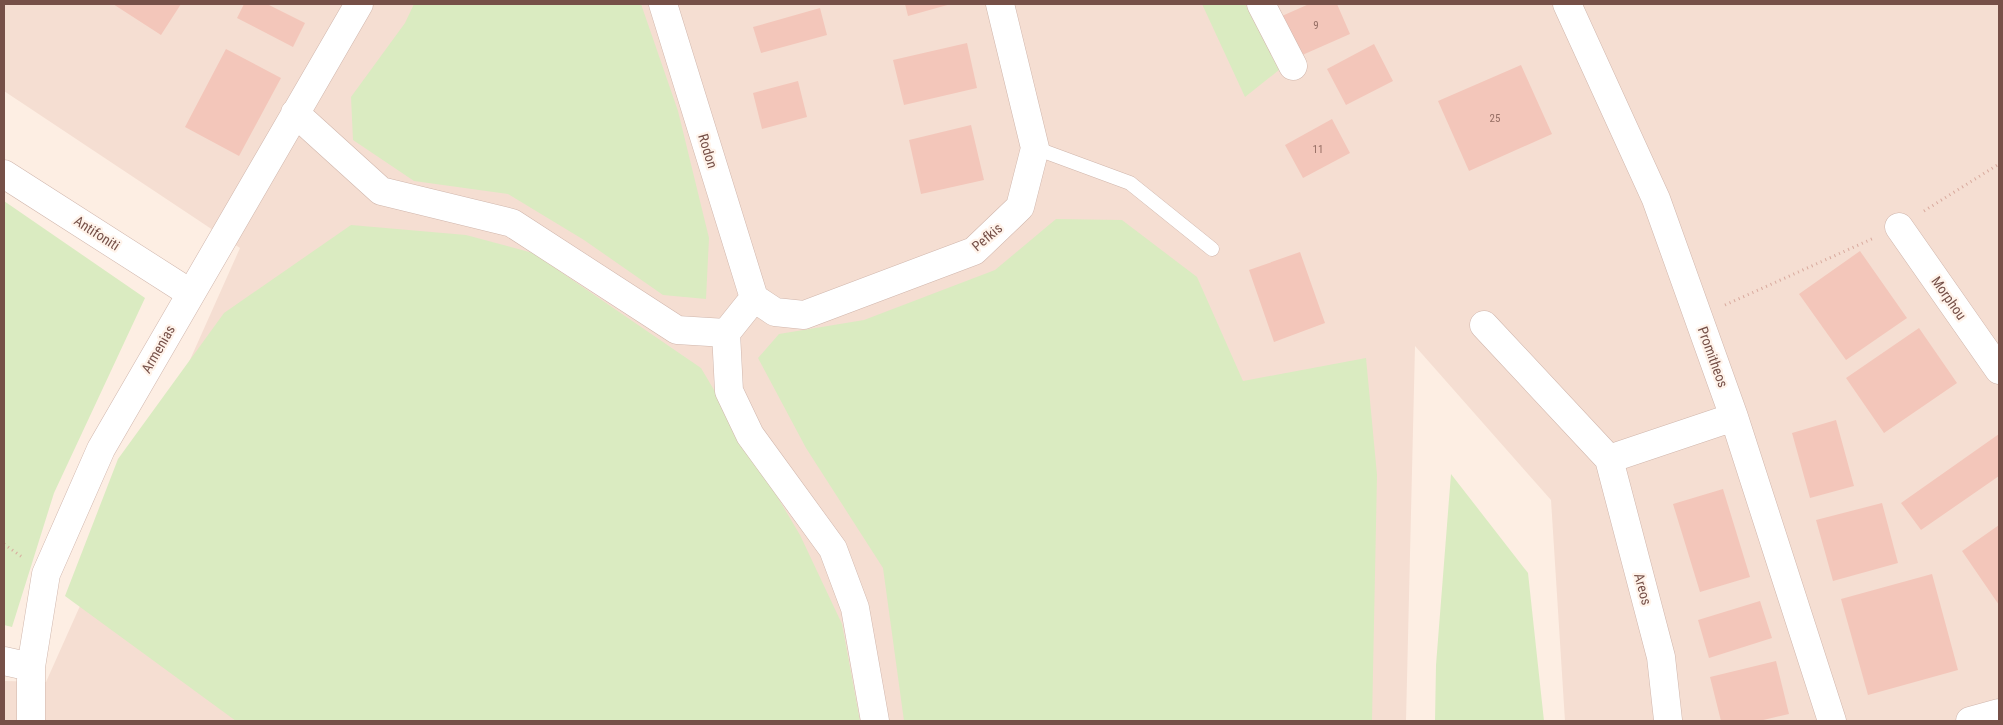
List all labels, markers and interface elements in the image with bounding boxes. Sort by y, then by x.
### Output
house number: 9 [1313,19,1319,32]
house number: 25 [1490,112,1500,125]
street label: Rodon [695,132,721,170]
house number: 11 [1313,143,1323,156]
street label: Antifoniti [71,212,123,254]
street label: Pefkis [969,220,1005,254]
street label: Morphou [1928,273,1970,323]
street label: Armenias [138,322,178,376]
street label: Promitheos [1695,324,1731,390]
street label: Areos [1631,571,1655,607]

